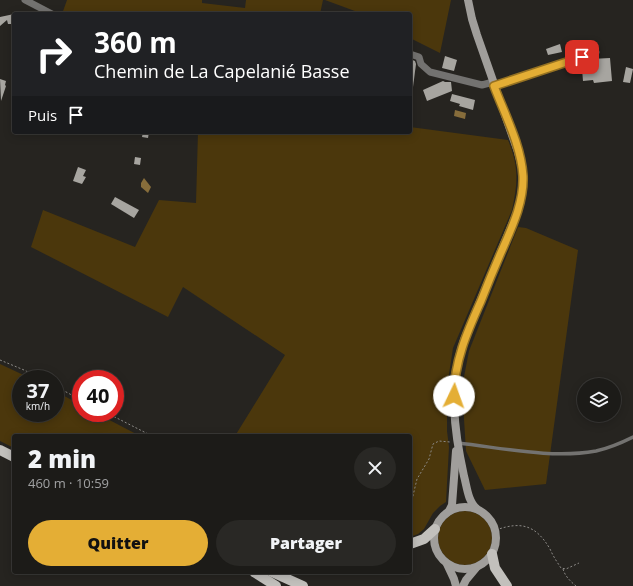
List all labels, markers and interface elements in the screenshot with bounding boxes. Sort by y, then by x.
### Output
text: 360 m [94,23,177,61]
icon: right [28,28,80,80]
pin [565,40,599,74]
icon: arrive [571,46,593,68]
text: Chemin de La Capelanié Basse [94,59,350,83]
icon: arrive [65,104,87,126]
text: Puis [28,105,57,125]
speed limit sign: 40 [72,370,124,422]
position arrow [433,375,475,417]
text: 37 [27,377,49,404]
map controls [577,378,621,422]
button: layers [577,378,621,422]
text: km/h [26,399,50,413]
text: 2 min [28,442,96,475]
button: close [354,447,396,489]
text: 460 m · 10:59 [28,474,109,492]
button: Quitter [28,520,208,566]
button: Partager [216,520,396,566]

